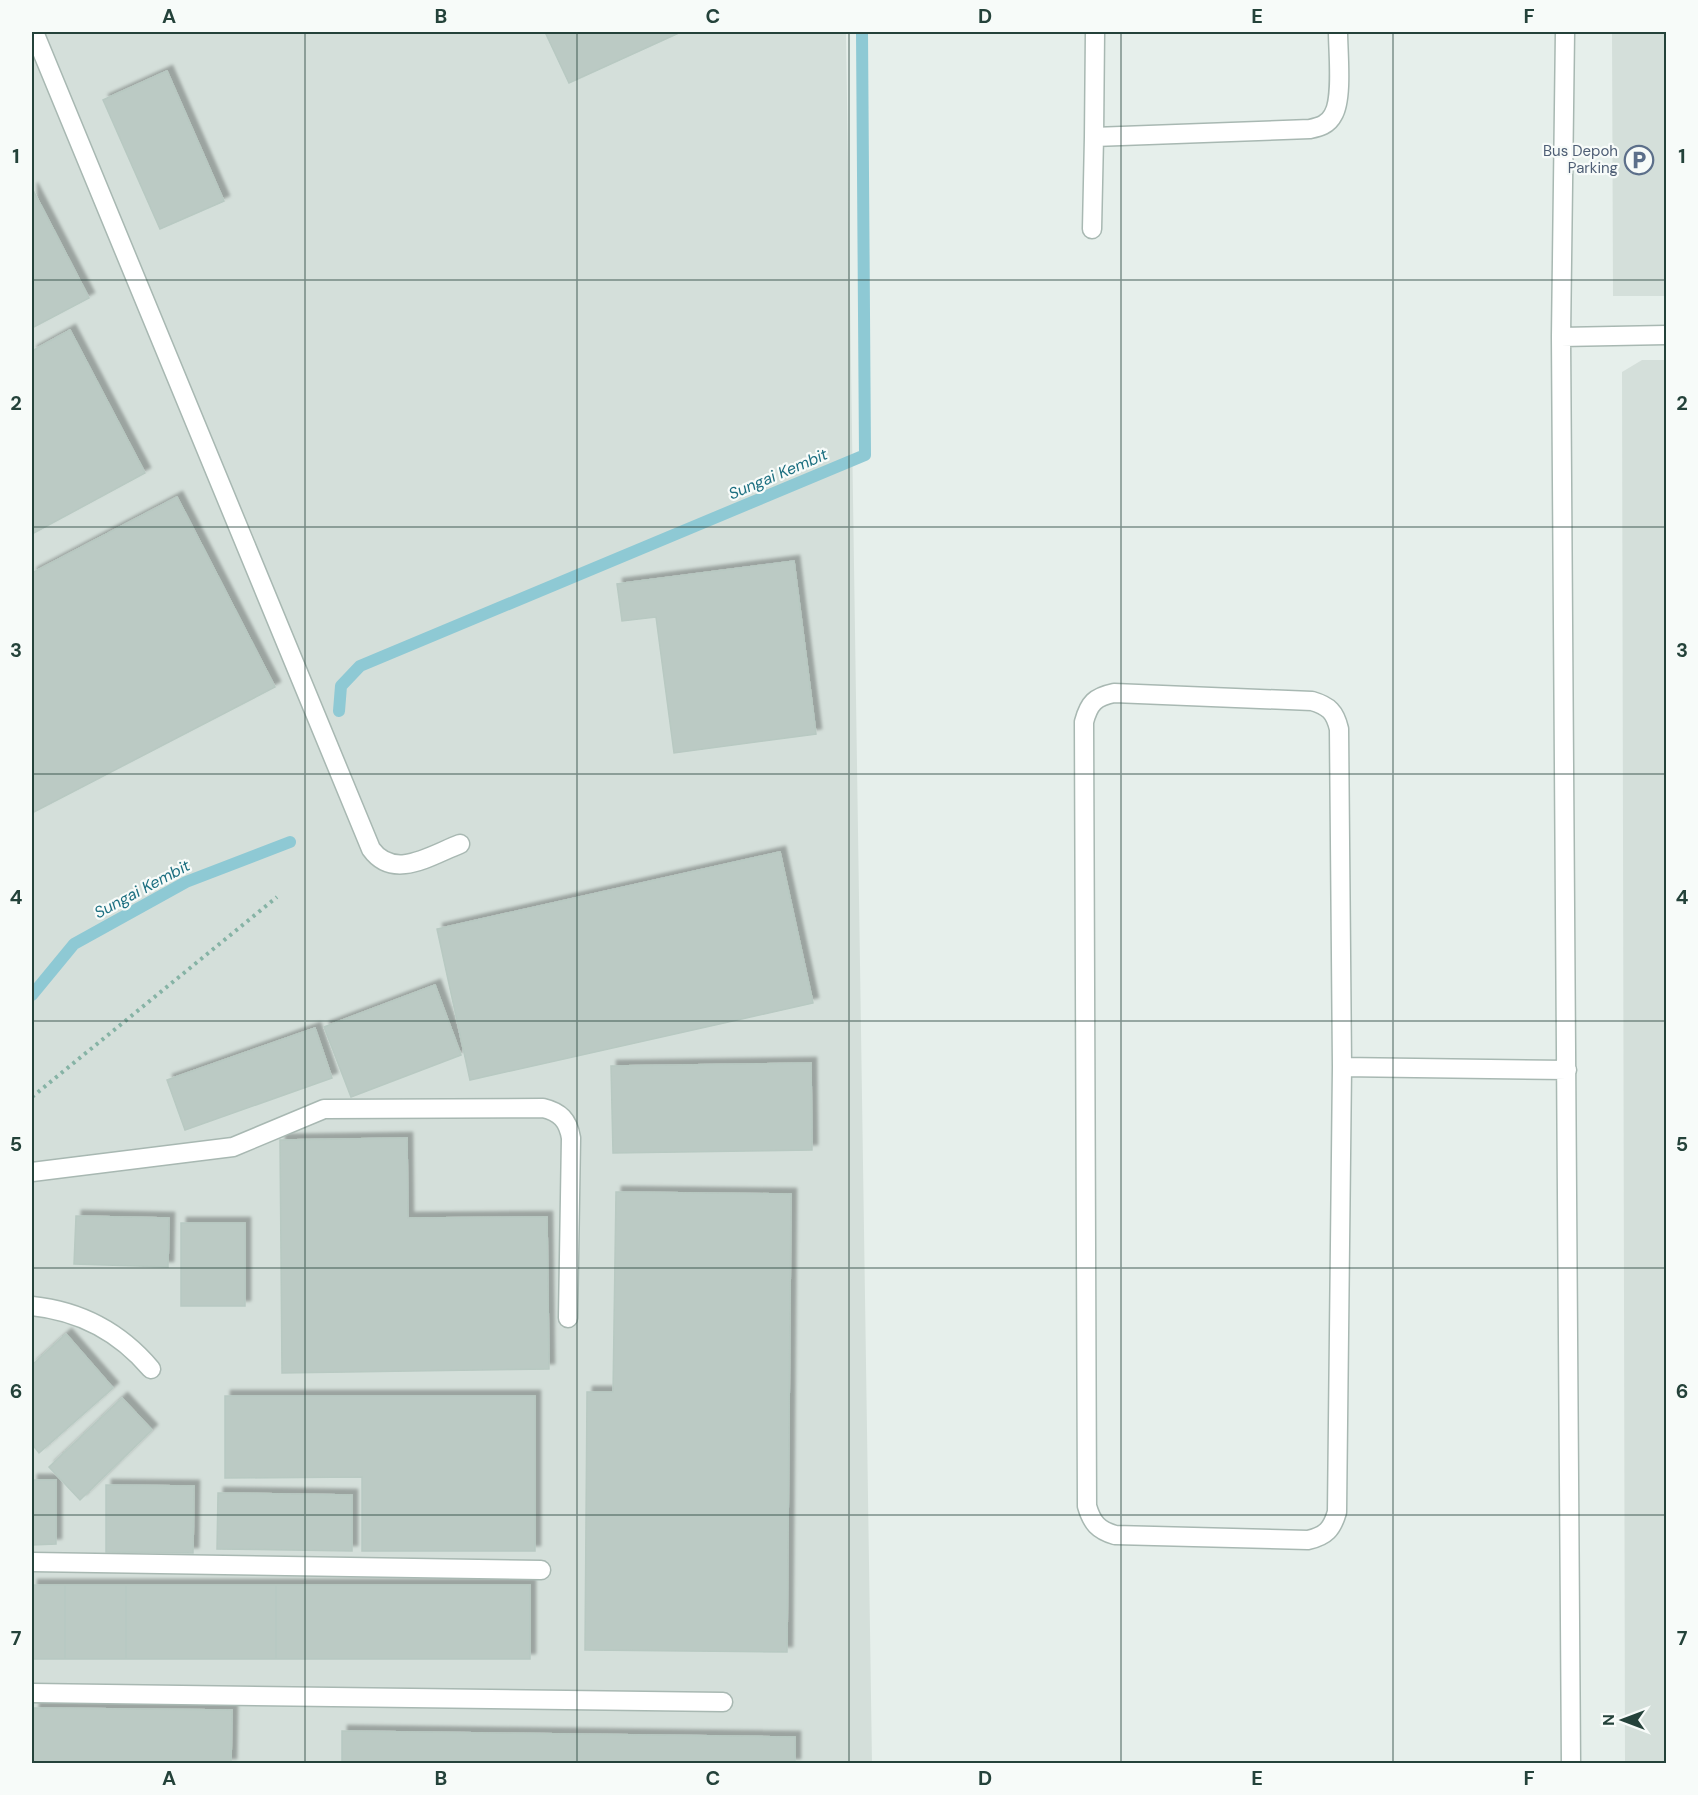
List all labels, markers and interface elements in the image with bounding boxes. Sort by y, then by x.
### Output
text: A [162,3,176,29]
text: B [435,3,447,29]
text: C [706,3,720,29]
text: D [978,3,992,29]
text: E [1251,3,1263,29]
text: F [1523,3,1535,29]
place label: Bus Depoh Parking [1543,141,1618,178]
text: 1 [12,143,20,169]
text: 1 [1678,143,1686,169]
parking icon: Bus Depoh Parking [1623,144,1655,176]
text: 2 [10,390,22,416]
text: 2 [1676,390,1688,416]
water label: Sungai Kembit [725,443,832,504]
text: 3 [10,637,22,663]
text: 3 [1676,637,1688,663]
water label: Sungai Kembit [90,855,194,923]
text: 4 [10,884,23,910]
text: 4 [1676,884,1689,910]
text: 5 [10,1131,22,1157]
text: 5 [1676,1131,1688,1157]
text: 6 [10,1378,22,1404]
text: 6 [1676,1378,1688,1404]
text: 7 [11,1625,22,1651]
text: 7 [1677,1625,1688,1651]
north arrow [1593,1690,1653,1750]
text: N [1598,1714,1619,1726]
text: A [162,1765,176,1791]
text: B [435,1765,447,1791]
text: C [706,1765,720,1791]
text: D [978,1765,992,1791]
text: E [1251,1765,1263,1791]
text: F [1523,1765,1535,1791]

